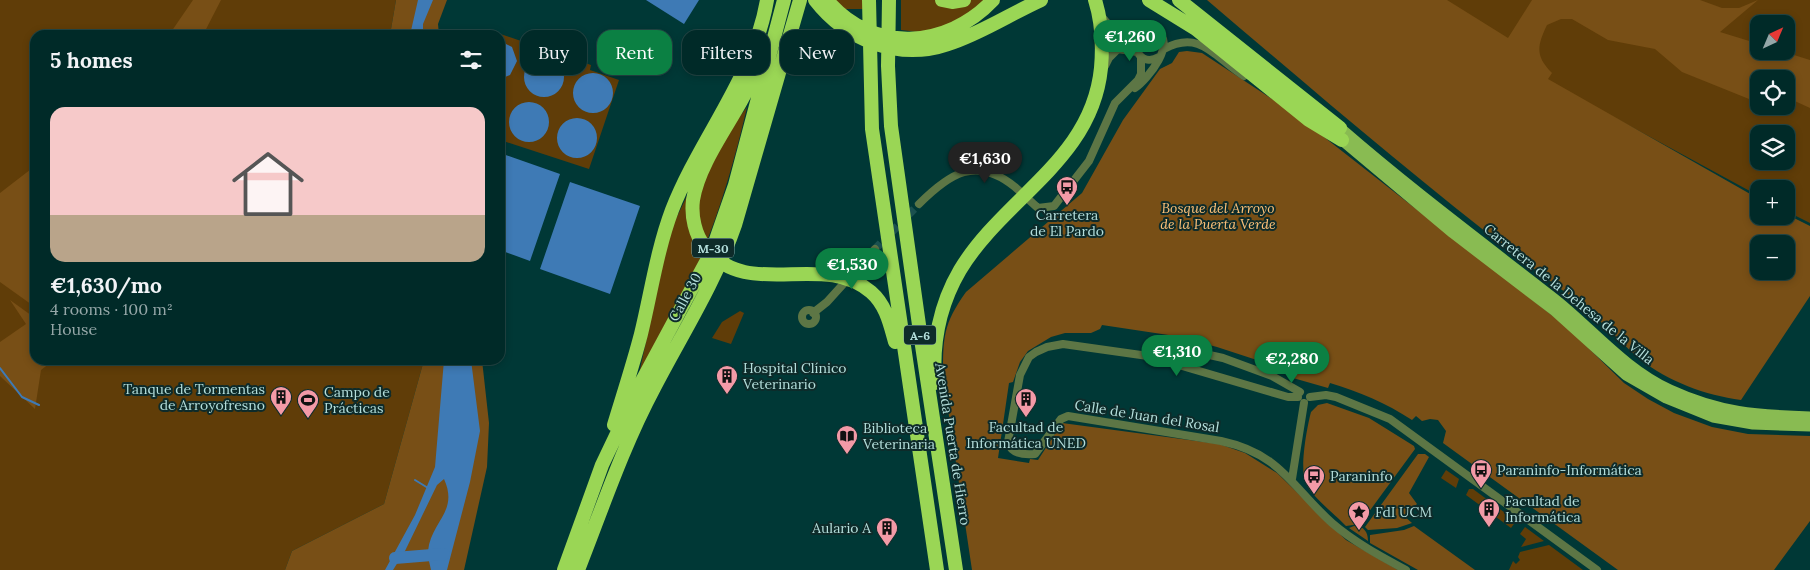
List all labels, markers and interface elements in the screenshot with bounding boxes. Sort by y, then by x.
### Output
north arrow [1750,15,1795,60]
map controls [1750,15,1795,280]
pin: €1,260 [1089,20,1171,62]
text: €1,260 [1104,26,1156,46]
chip: Buy [520,30,587,75]
chip: Rent [597,30,672,75]
chip: Filters [682,30,770,75]
chip: New [780,30,854,75]
icon: filters [457,46,485,74]
text: 5 homes [50,47,133,74]
button: locate [1750,70,1795,115]
button: layers [1750,125,1795,170]
icon: home [223,139,313,229]
pin: €1,630 [944,142,1026,184]
text: €1,630 [959,148,1011,168]
bus stop icon: Carretera de El Pardo [1055,175,1079,206]
button: + [1750,180,1795,225]
park label: Bosque del Arroyo de la Puerta Verde [1160,199,1276,233]
place label: Carretera de El Pardo [1030,206,1104,240]
street label: Carretera de la Dehesa de la Villa [1480,220,1658,368]
button: − [1750,235,1795,280]
road number: M-30 [692,238,734,258]
pin: €1,530 [811,248,893,290]
text: €1,530 [826,254,878,274]
street label: Calle 30 [665,270,705,324]
text: €1,630/mo [50,272,162,299]
text: 4 rooms · 100 m² [50,299,173,319]
text: House [50,319,97,339]
road number: A-6 [904,326,936,344]
pin: €1,310 [1136,334,1218,377]
text: €1,310 [1152,341,1202,361]
pin: €2,280 [1251,342,1333,384]
text: €2,280 [1265,348,1319,368]
place label: Hospital Clínico Veterinario [742,359,846,393]
street label: Avenida Puerta de Hierro [931,361,975,526]
building icon: Hospital Clínico Veterinario [715,364,739,395]
place label: Tanque de Tormentas de Arroyofresno [123,380,265,414]
place label: Campo de Prácticas [324,383,390,417]
building icon: Tanque de Tormentas de Arroyofresno [269,385,293,416]
building icon: Facultad de Informática UNED [1014,387,1038,418]
sports icon: Campo de Prácticas [296,388,320,419]
street label: Calle de Juan del Rosal [1073,396,1221,436]
place label: Facultad de Informática UNED [966,418,1086,452]
place label: Biblioteca Veterinaria [862,419,935,453]
library icon: Biblioteca Veterinaria [835,424,859,455]
bus stop icon: Paraninfo-Informática [1469,458,1493,489]
place label: Paraninfo-Informática [1497,461,1642,479]
bus stop icon: Paraninfo [1302,464,1326,495]
place label: Paraninfo [1330,467,1393,485]
place label: Facultad de Informática [1505,492,1581,526]
building icon: Facultad de Informática [1477,497,1501,528]
place icon: FdI UCM [1347,500,1371,531]
place label: FdI UCM [1375,503,1432,521]
building icon: Aulario A [875,516,899,547]
place label: Aulario A [811,519,871,537]

